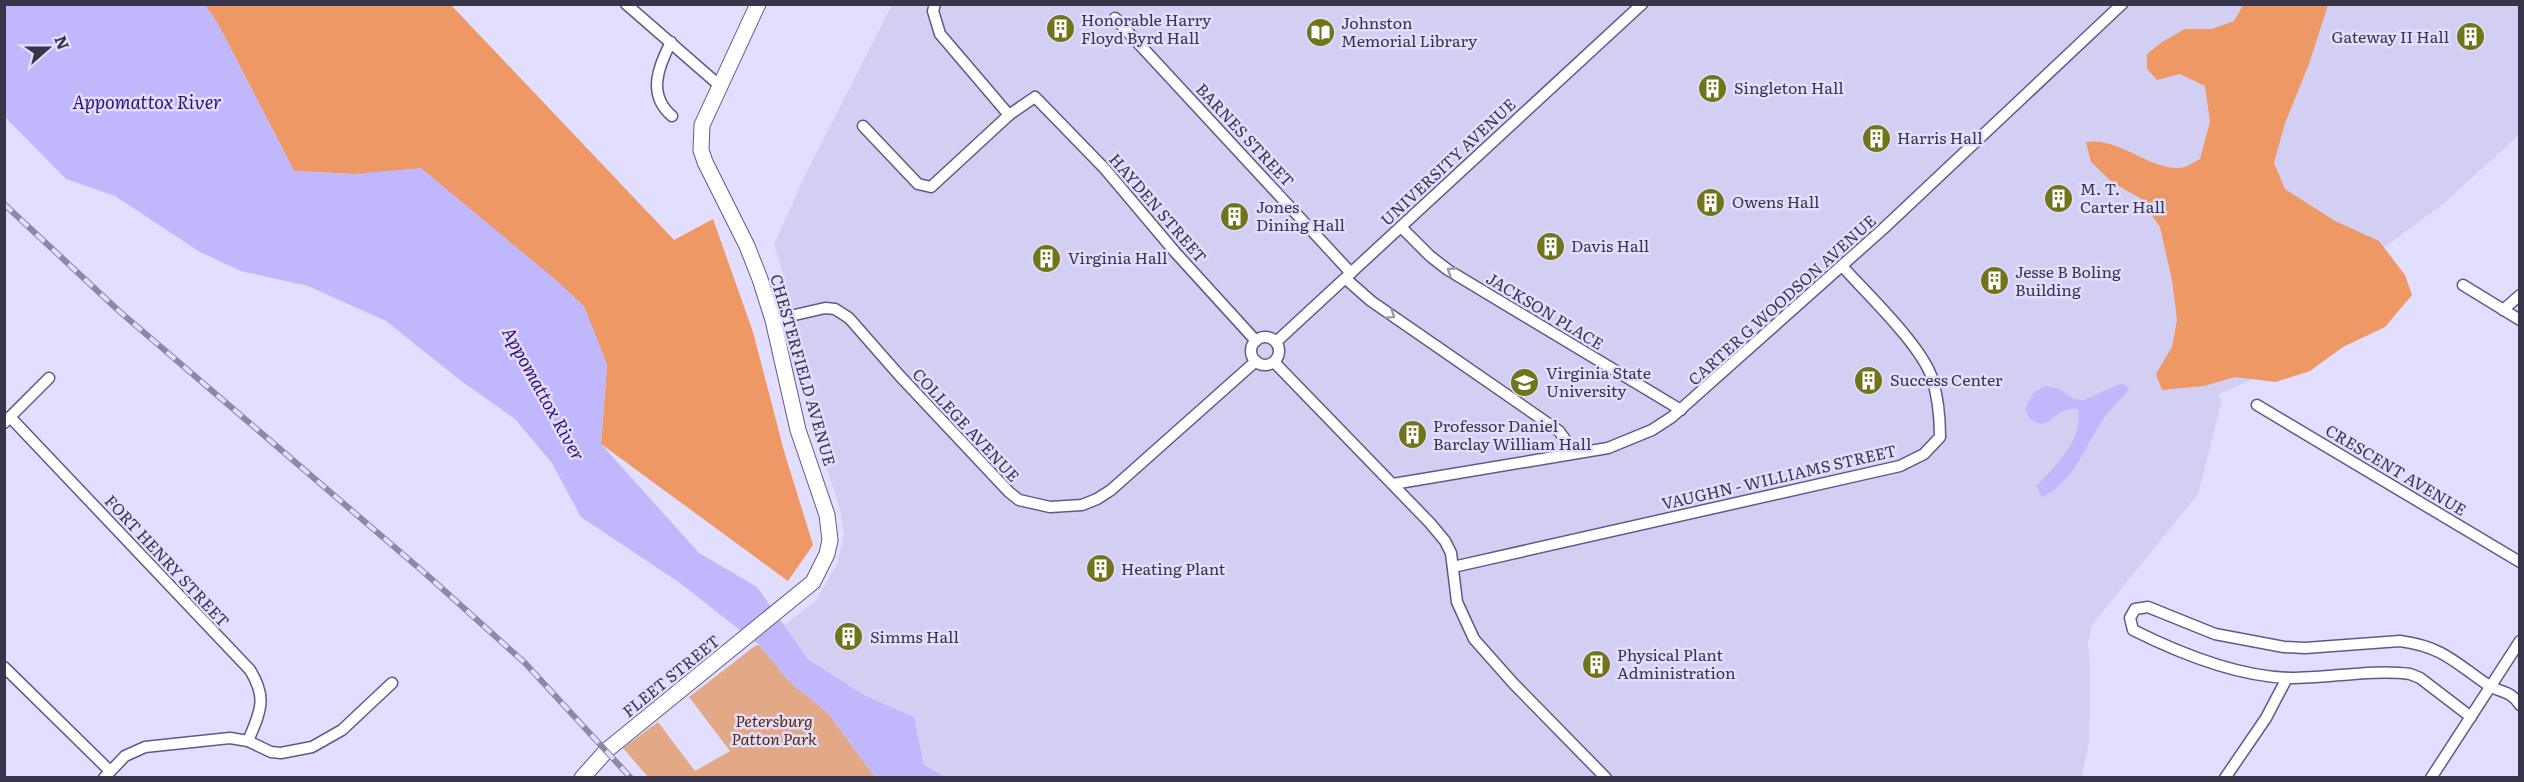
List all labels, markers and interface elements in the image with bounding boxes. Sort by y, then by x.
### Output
place label: Honorable Harry Floyd Byrd Hall [1081,7,1212,49]
place label: Johnston Memorial Library [1341,10,1478,52]
building icon: Honorable Harry Floyd Byrd Hall [1044,13,1076,45]
library icon: Johnston Memorial Library [1304,16,1336,48]
north arrow [18,18,78,78]
building icon: Gateway II Hall [2454,21,2486,53]
place label: Gateway II Hall [2331,24,2449,48]
text: N [49,32,77,53]
building icon: Singleton Hall [1697,72,1729,104]
place label: Singleton Hall [1734,75,1844,99]
street label: BARNES STREET [1191,77,1300,192]
water label: Appomattox River [72,88,222,115]
street label: UNIVERSITY AVENUE [1374,92,1520,231]
building icon: Harris Hall [1860,122,1892,154]
place label: Harris Hall [1897,125,1983,149]
street label: HAYDEN STREET [1104,147,1213,268]
place label: M. T. Carter Hall [2080,176,2165,218]
building icon: M. T. Carter Hall [2043,182,2075,214]
building icon: Owens Hall [1695,186,1727,218]
place label: Owens Hall [1732,189,1819,213]
place label: Jones Dining Hall [1256,194,1345,236]
building icon: Jones Dining Hall [1219,200,1251,232]
street label: CARTER G WOODSON AVENUE [1682,208,1881,390]
building icon: Davis Hall [1534,230,1566,262]
place label: Davis Hall [1571,233,1649,257]
building icon: Virginia Hall [1031,242,1063,274]
place label: Virginia Hall [1068,245,1167,269]
place label: Jesse B Boling Building [2015,259,2121,301]
street label: JACKSON PLACE [1482,265,1609,355]
building icon: Jesse B Boling Building [1978,265,2010,297]
one-way arrow [1447,268,1458,279]
street label: CHESTERFIELD AVENUE [765,271,843,468]
one-way arrow [1385,308,1396,319]
water label: Appomattox River [496,321,592,465]
place label: Virginia State University [1546,360,1651,402]
street label: COLLEGE AVENUE [908,362,1026,487]
building icon: Success Center [1853,364,1885,396]
school or university icon: Virginia State University [1509,366,1541,398]
place label: Success Center [1890,367,2003,391]
place label: Professor Daniel Barclay William Hall [1433,413,1591,455]
street label: CRESCENT AVENUE [2321,417,2472,521]
building icon: Professor Daniel Barclay William Hall [1396,419,1428,451]
street label: VAUGHN - WILLIAMS STREET [1659,437,1899,515]
street label: FORT HENRY STREET [100,489,236,632]
building icon: Heating Plant [1084,553,1116,585]
place label: Heating Plant [1121,556,1226,580]
building icon: Simms Hall [833,621,865,653]
place label: Simms Hall [870,624,959,648]
street label: FLEET STREET [616,628,724,722]
place label: Physical Plant Administration [1617,642,1736,684]
building icon: Physical Plant Administration [1580,648,1612,680]
park label: Petersburg Patton Park [731,708,817,750]

